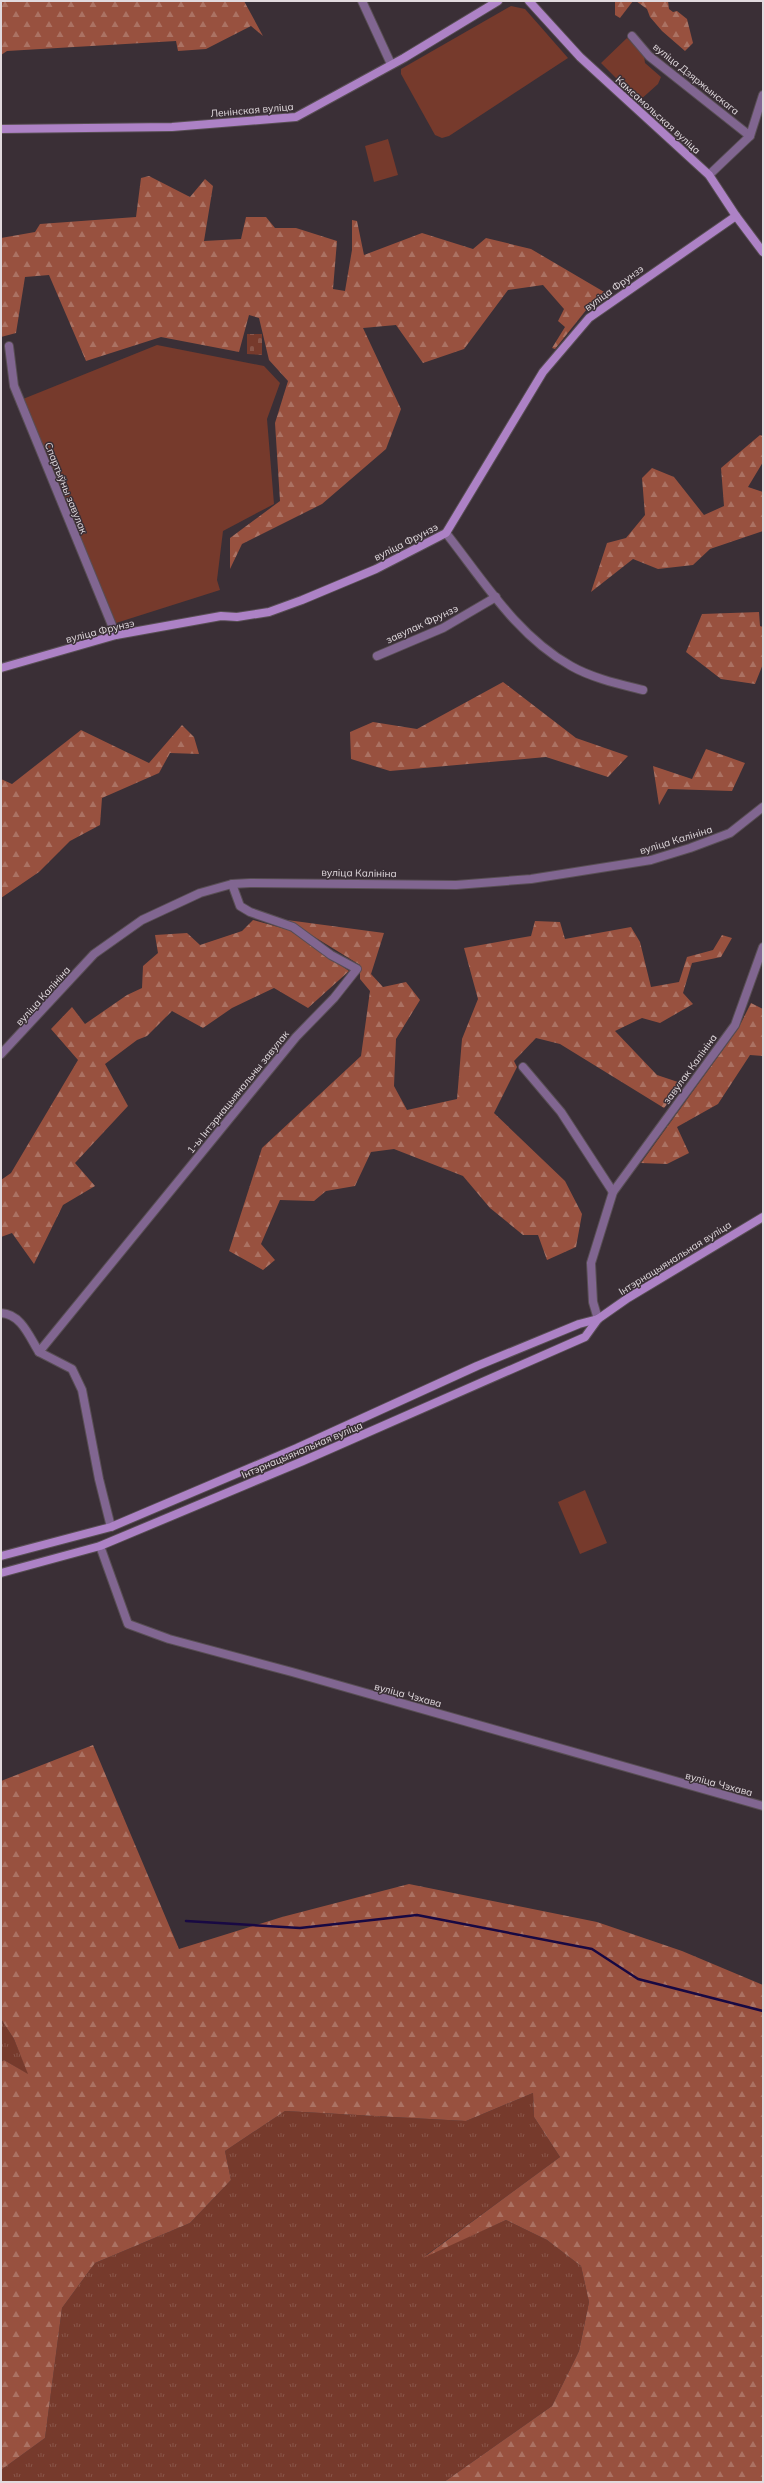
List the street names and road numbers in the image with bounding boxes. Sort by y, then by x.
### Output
street label: вуліца Дзяржынскага [650,40,742,118]
street label: Камсамольская вуліца [613,73,703,157]
street label: Ленінская вуліца [210,100,294,120]
street label: вуліца Фрунзэ [582,262,646,314]
street label: Спартыўны завулак [42,440,91,536]
street label: вуліца Фрунзэ [372,520,440,564]
street label: завулак Фрунзэ [384,602,460,646]
street label: вуліца Фрунзэ [64,616,136,646]
street label: вуліца Калініна [638,823,714,857]
street label: вуліца Калініна [321,866,397,880]
street label: вуліца Калініна [13,964,73,1028]
street label: 1-ы Інтэрнацыянальны завулак [184,1027,292,1156]
street label: завулак Калініна [660,1031,720,1107]
street label: Інтэрнацыянальная вуліца [616,1218,734,1298]
street label: Інтэрнацыянальная вуліца [239,1419,365,1481]
street label: вуліца Чэхава [373,1680,443,1710]
street label: вуліца Чэхава [684,1769,754,1799]

